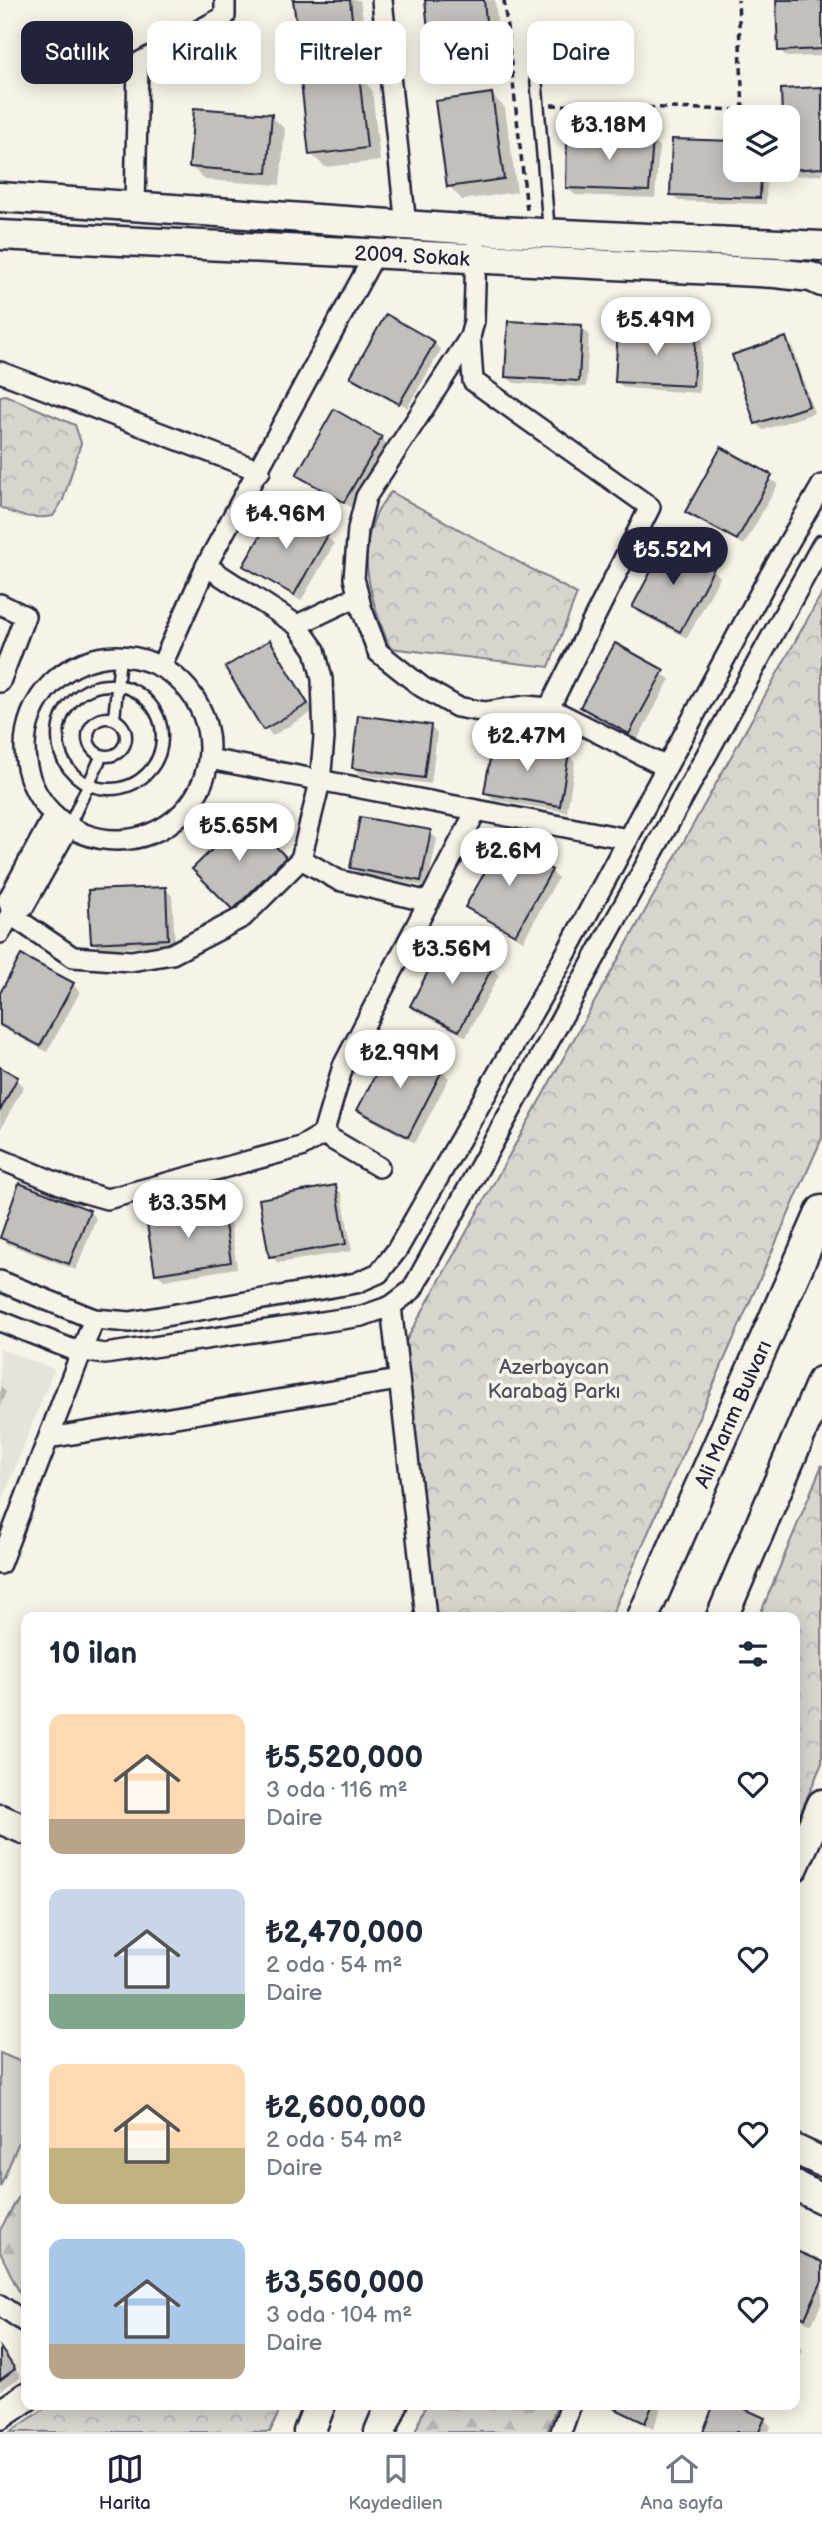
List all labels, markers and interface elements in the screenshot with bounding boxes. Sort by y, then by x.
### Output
chip: Satılık [21,21,133,84]
chip: Kiralık [147,21,261,84]
chip: Filtreler [275,21,406,84]
chip: Yeni [420,21,513,84]
chip: Daire [527,21,634,84]
pin: ₺3.18M [552,102,666,162]
map controls [723,105,800,182]
button: layers [723,105,800,182]
text: ₺3.18M [572,111,646,139]
street label: 2009. Sokak [354,241,471,272]
pin: ₺5.49M [599,298,713,357]
text: ₺5.49M [617,306,695,334]
pin: ₺4.96M [229,491,343,551]
text: ₺4.96M [246,500,326,528]
pin: ₺5.52M [616,528,730,587]
text: ₺5.52M [634,536,712,564]
pin: ₺2.47M [470,714,584,773]
text: ₺2.47M [488,722,566,750]
pin: ₺5.65M [182,804,296,863]
text: ₺5.65M [200,812,278,840]
pin: ₺2.6M [460,828,558,888]
text: ₺2.6M [476,837,542,865]
pin: ₺3.56M [395,926,509,986]
text: ₺3.56M [413,935,491,963]
pin: ₺2.99M [343,1030,457,1090]
text: ₺2.99M [361,1039,439,1067]
pin: ₺3.35M [131,1180,245,1240]
text: ₺3.35M [149,1189,227,1217]
street label: Ali Marım Bulvarı [690,1337,777,1492]
park label: Azerbaycan Karabağ Parkı [488,1355,620,1404]
icon: filters [734,1635,772,1673]
text: 10 ilan [49,1636,137,1672]
text: ₺5,520,000 [266,1740,423,1776]
icon: home [105,1742,189,1826]
icon: heart [734,1765,772,1803]
text: 3 oda · 116 m² [266,1776,408,1804]
text: Daire [266,1804,322,1832]
text: ₺2,470,000 [266,1915,423,1951]
icon: home [105,1917,189,2001]
icon: heart [734,1940,772,1978]
text: 2 oda · 54 m² [266,1951,402,1979]
text: Daire [266,1979,322,2007]
text: ₺2,600,000 [266,2090,426,2126]
icon: home [105,2092,189,2176]
icon: heart [734,2115,772,2153]
text: 2 oda · 54 m² [266,2126,402,2154]
text: Daire [266,2154,322,2182]
text: ₺3,560,000 [266,2265,424,2301]
icon: home [105,2267,189,2351]
icon: heart [734,2290,772,2328]
text: 3 oda · 104 m² [266,2301,412,2329]
text: Daire [266,2329,322,2357]
tab: Harita [99,2450,151,2515]
tab: Kaydedilen [348,2450,443,2515]
tab: Ana sayfa [640,2450,723,2515]

